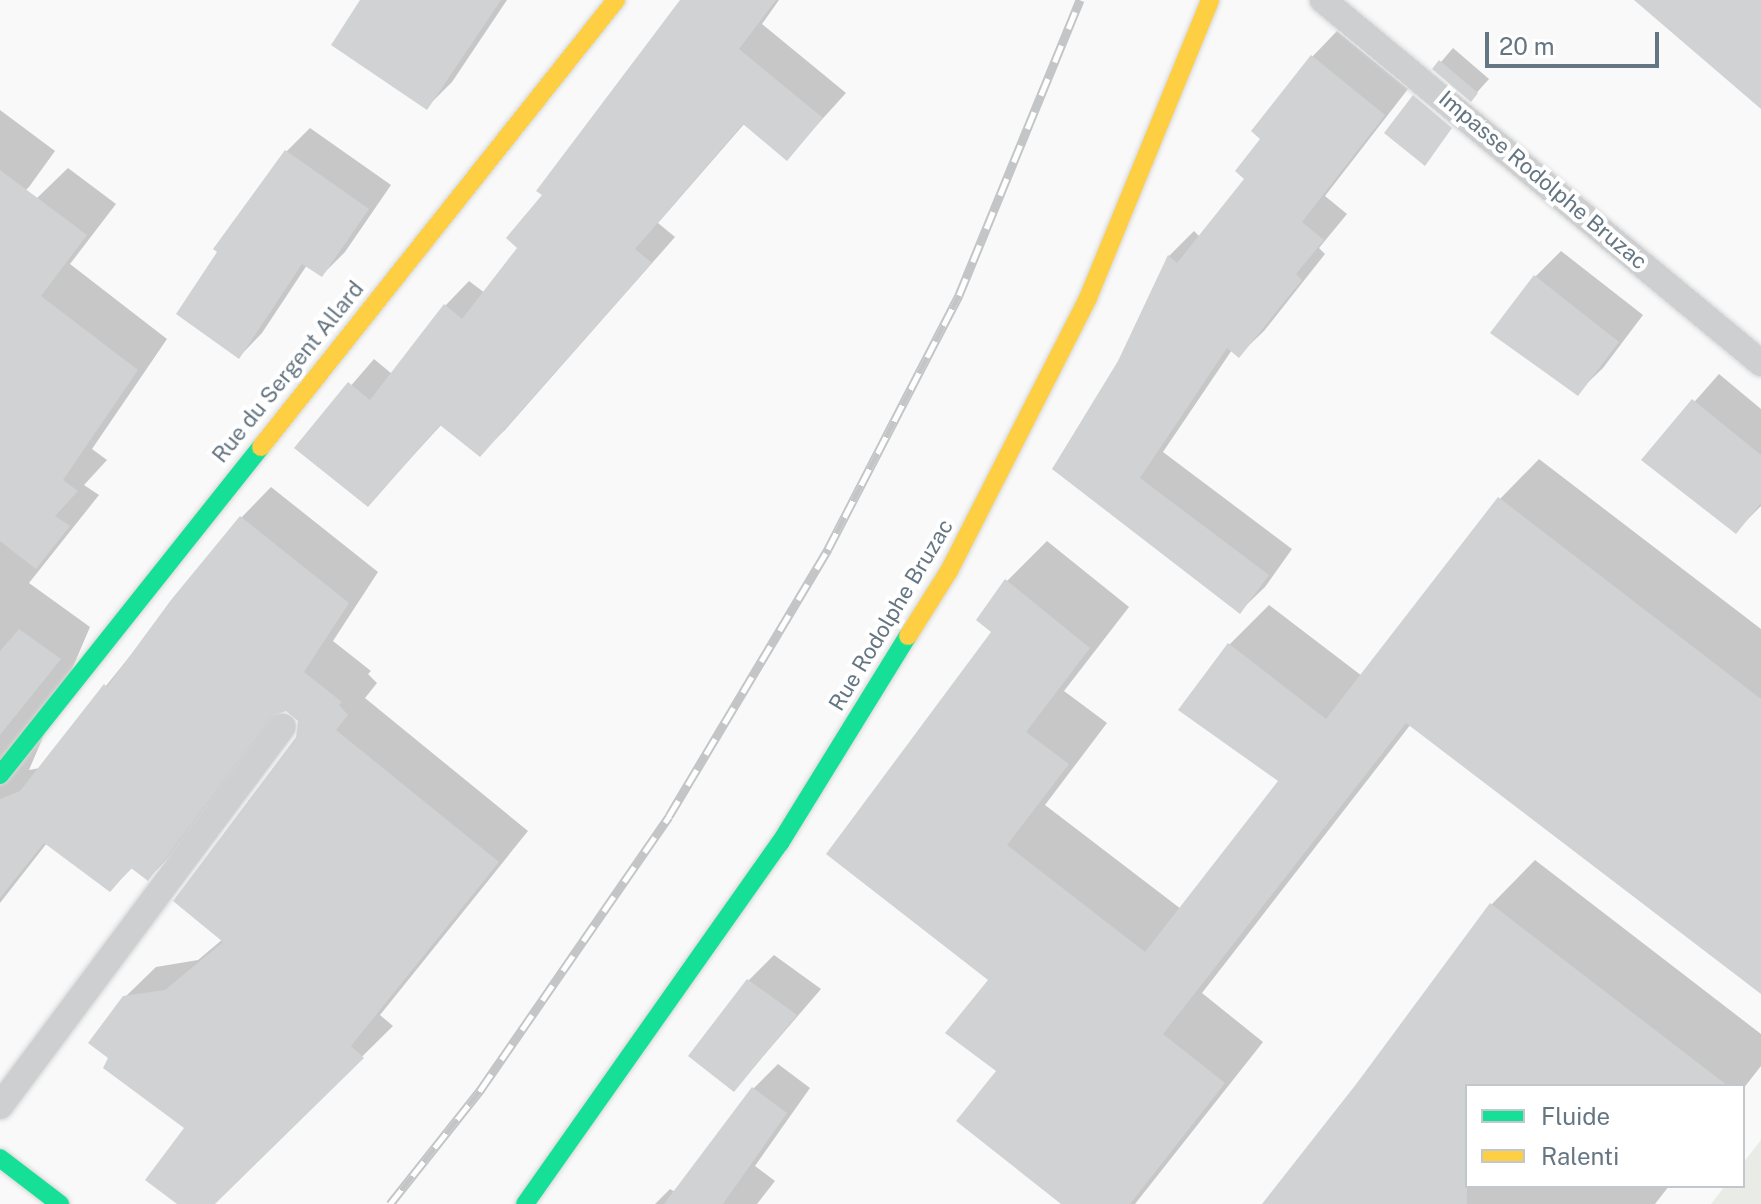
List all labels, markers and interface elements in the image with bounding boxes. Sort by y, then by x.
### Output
scale bar [1489,16,1663,66]
text: 20 m [1499,32,1555,60]
street label: Impasse Rodolphe Bruzac [1433,85,1653,275]
street label: Rue du Sergent Allard [207,276,369,468]
street label: Rue Rodolphe Bruzac [823,514,959,716]
legend [1465,1084,1745,1188]
text: Fluide [1541,1102,1610,1130]
text: Ralenti [1541,1142,1619,1170]

